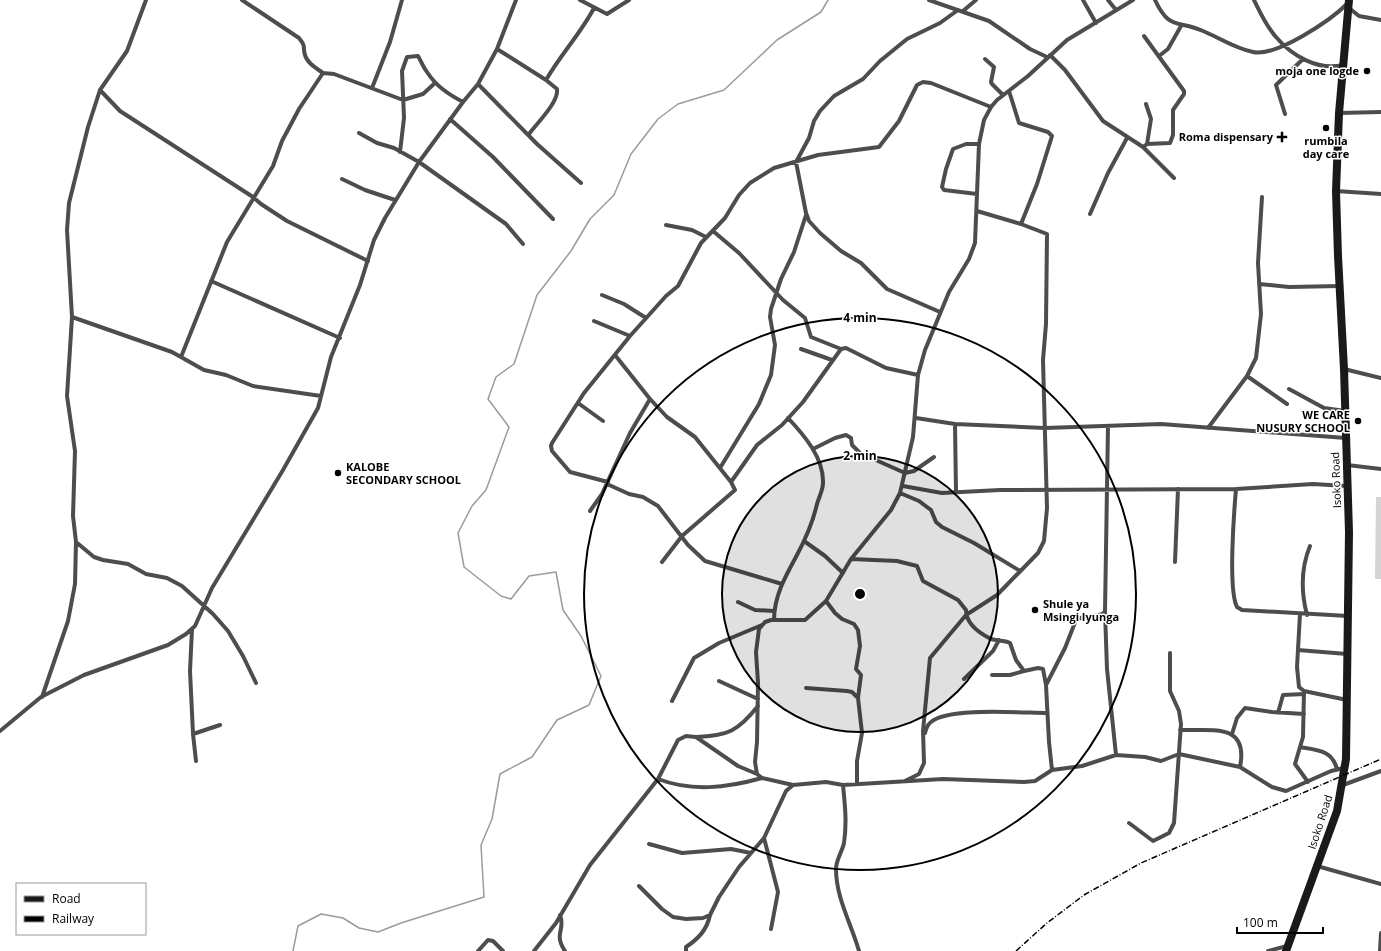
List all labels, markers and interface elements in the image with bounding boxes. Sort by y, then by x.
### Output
place label: moja one logde [1275,63,1359,78]
marker: moja one logde [1362,66,1372,76]
marker: rumbila day care [1321,123,1331,133]
place label: Roma dispensary [1179,129,1274,144]
marker: Roma dispensary [1276,131,1288,143]
place label: rumbila day care [1303,133,1350,161]
text: 4 min [843,309,877,326]
place label: WE CARE NUSURY SCHOOL [1256,407,1350,435]
marker: WE CARE NUSURY SCHOOL [1353,416,1363,426]
text: 2 min [843,447,877,464]
street label: Isoko Road [1327,452,1344,508]
place label: KALOBE SECONDARY SCHOOL [346,459,461,487]
marker: KALOBE SECONDARY SCHOOL [333,468,343,478]
centre of rings [853,587,867,601]
place label: Shule ya Msingi Iyunga [1043,596,1119,624]
marker: Shule ya Msingi Iyunga [1030,605,1040,615]
street label: Isoko Road [1304,793,1335,851]
legend [16,883,146,935]
text: Road [52,890,81,907]
scale bar [1237,909,1323,935]
text: Railway [52,910,95,927]
text: 100 m [1243,914,1278,931]

